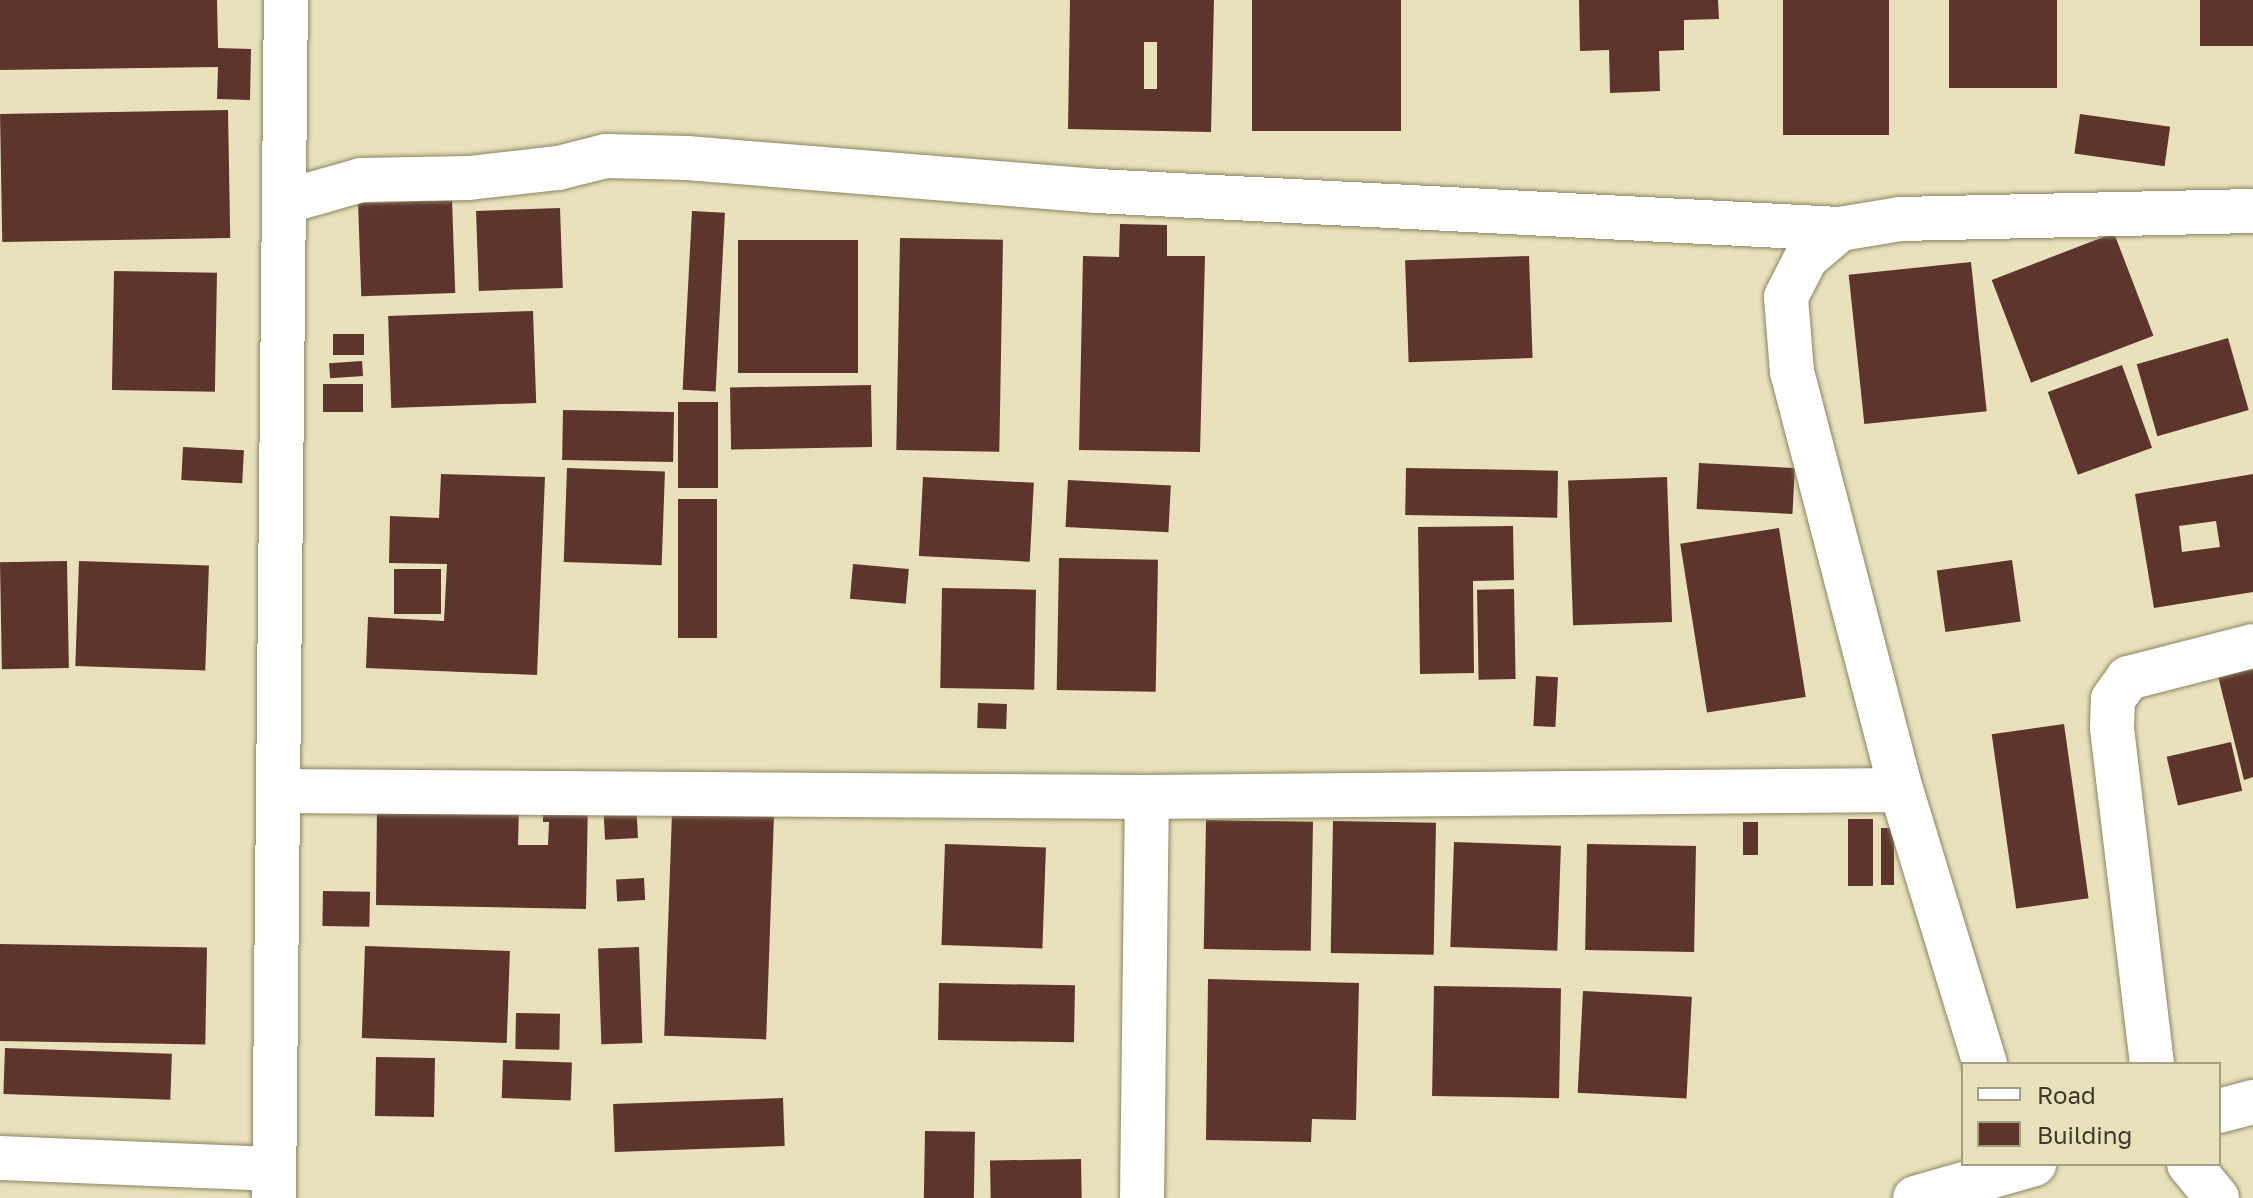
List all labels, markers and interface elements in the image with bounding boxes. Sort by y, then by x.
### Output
legend [1961,1062,2221,1166]
text: Road [2037,1080,2096,1109]
text: Building [2037,1120,2132,1149]

